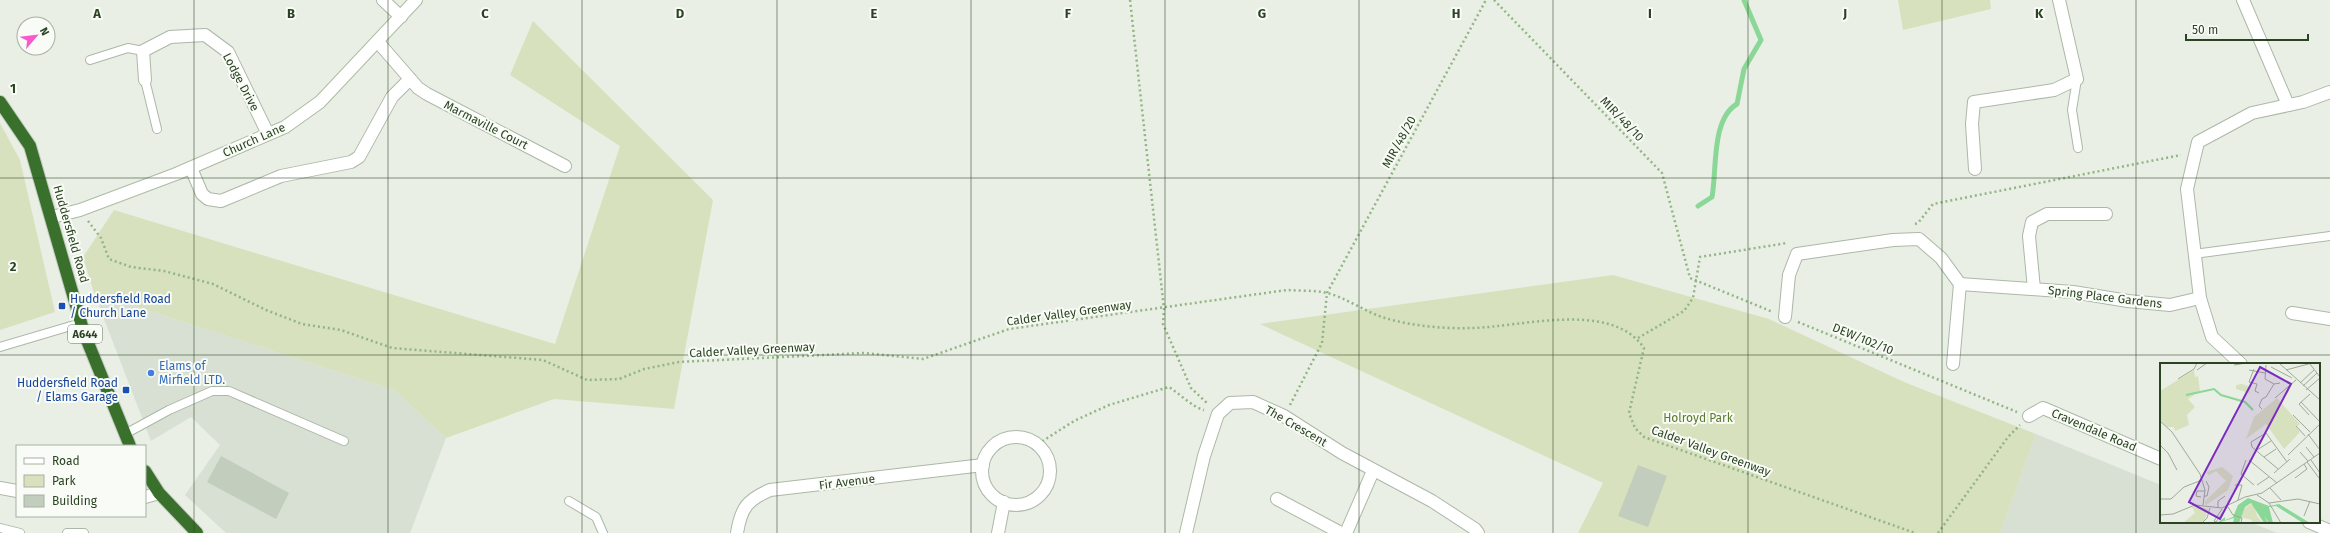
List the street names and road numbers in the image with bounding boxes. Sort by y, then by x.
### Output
street label: Lodge Drive [220,51,262,113]
street label: MIR/48/10 [1597,94,1647,144]
street label: Marmaville Court [442,98,531,153]
street label: MIR/48/20 [1379,113,1419,170]
street label: Church Lane [221,120,287,160]
street label: Huddersfield Road [50,184,92,284]
street label: Spring Place Gardens [2047,283,2163,311]
street label: Calder Valley Greenway [1006,297,1132,329]
street label: DEW/102/10 [1830,320,1896,358]
road number: A644 [68,325,102,343]
street label: Calder Valley Greenway [689,340,815,360]
street label: The Crescent [1262,403,1330,450]
street label: Cravendale Road [2049,406,2139,454]
street label: Calder Valley Greenway [1649,423,1773,479]
street label: Fir Avenue [818,472,876,492]

